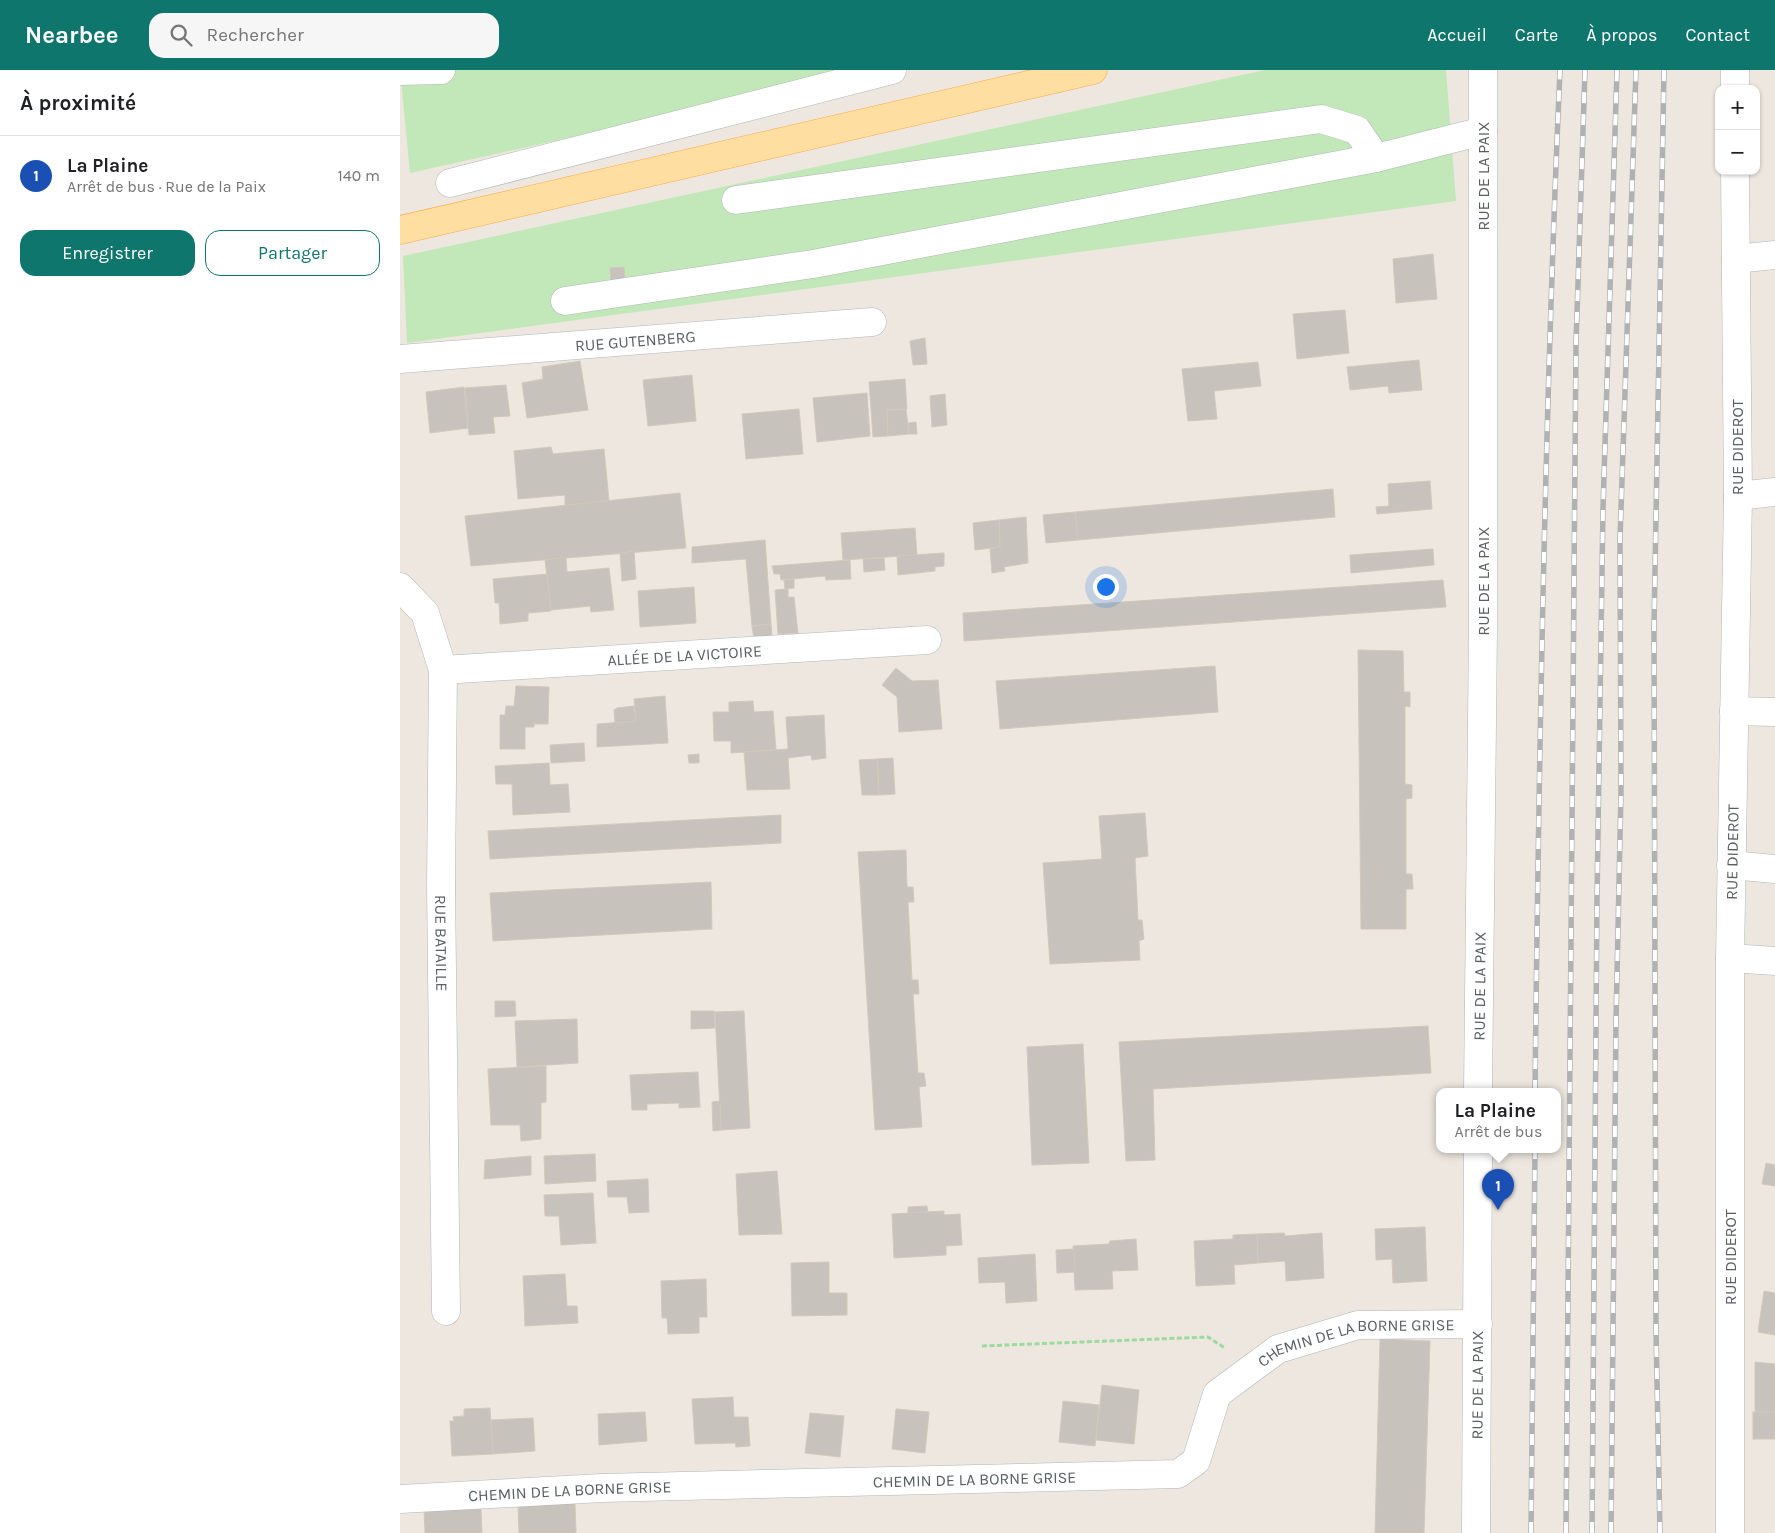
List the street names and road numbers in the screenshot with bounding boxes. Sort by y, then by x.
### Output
street label: RUE DE LA PAIX [1474,121,1493,231]
street label: RUE GUTENBERG [574,326,696,355]
street label: RUE DIDEROT [1728,399,1747,495]
street label: RUE DE LA PAIX [1473,526,1493,636]
street label: ALLÉE DE LA VICTOIRE [607,641,762,669]
street label: RUE DIDEROT [1722,804,1742,900]
street label: RUE BATAILLE [432,895,452,992]
street label: RUE DE LA PAIX [1469,931,1489,1041]
street label: RUE DIDEROT [1721,1209,1740,1305]
street label: CHEMIN DE LA BORNE GRISE [1254,1315,1455,1371]
street label: RUE DE LA PAIX [1467,1330,1487,1440]
street label: CHEMIN DE LA BORNE GRISE [873,1467,1076,1491]
street label: CHEMIN DE LA BORNE GRISE [468,1477,672,1505]

